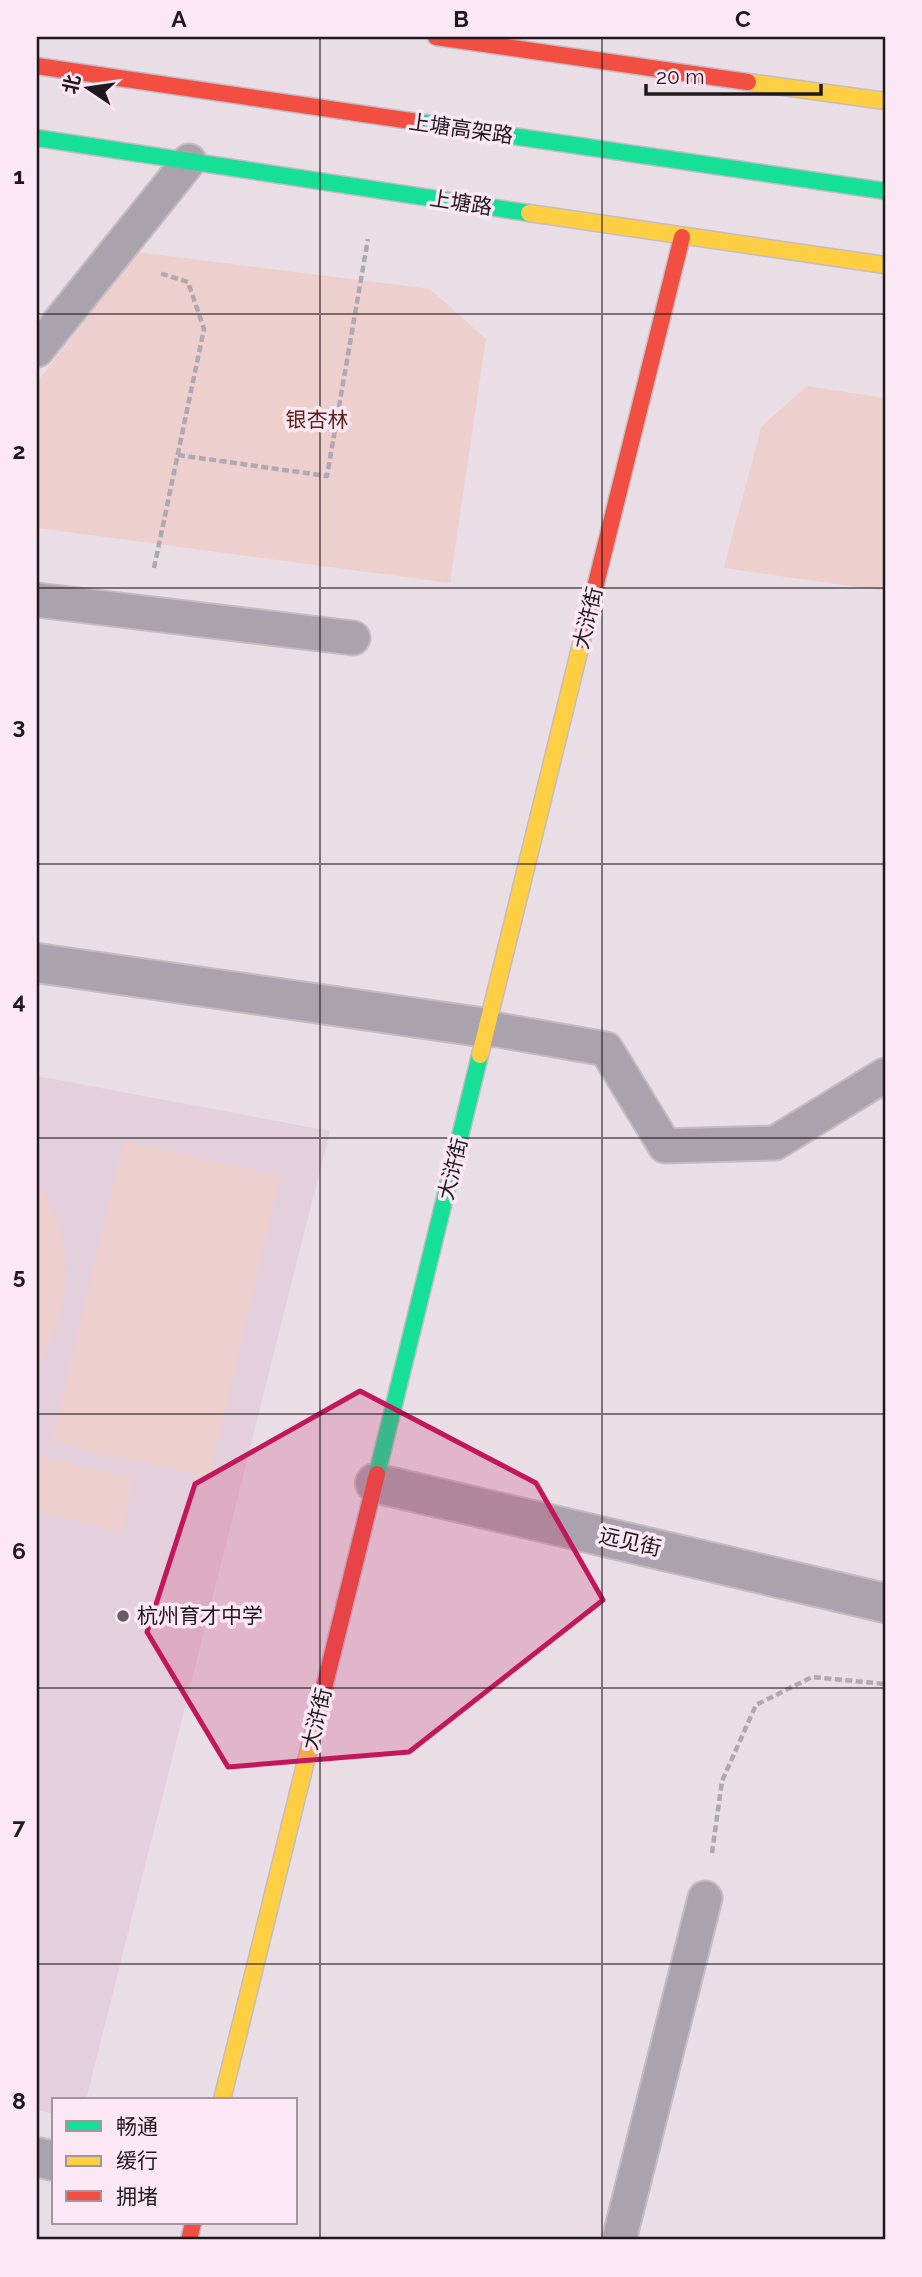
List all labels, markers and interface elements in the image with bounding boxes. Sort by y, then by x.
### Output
text: A [171,5,187,32]
text: B [453,5,469,32]
text: C [735,5,751,32]
north arrow [52,52,122,122]
scale bar [646,52,820,96]
text: 20 m [656,64,704,89]
text: 北 [59,72,84,96]
street label: 上塘高架路 [407,109,515,148]
text: 1 [13,162,25,189]
street label: 上塘路 [428,185,494,220]
park label: 银杏林 [286,407,349,432]
text: 2 [13,437,25,464]
street label: 大浒街 [568,584,607,651]
text: 3 [13,712,25,739]
text: 4 [12,987,26,1014]
street label: 大浒街 [433,1135,472,1202]
text: 5 [13,1262,26,1289]
street label: 远见街 [597,1522,664,1561]
text: 6 [12,1537,26,1564]
place label: 杭州育才中学 [137,1603,263,1628]
marker: 杭州育才中学 [115,1608,131,1624]
street label: 大浒街 [297,1685,336,1752]
text: 7 [13,1812,26,1839]
text: 8 [12,2087,26,2114]
legend [52,2098,298,2224]
text: 畅通 [116,2114,158,2139]
text: 缓行 [116,2148,158,2173]
text: 拥堵 [116,2184,158,2209]

